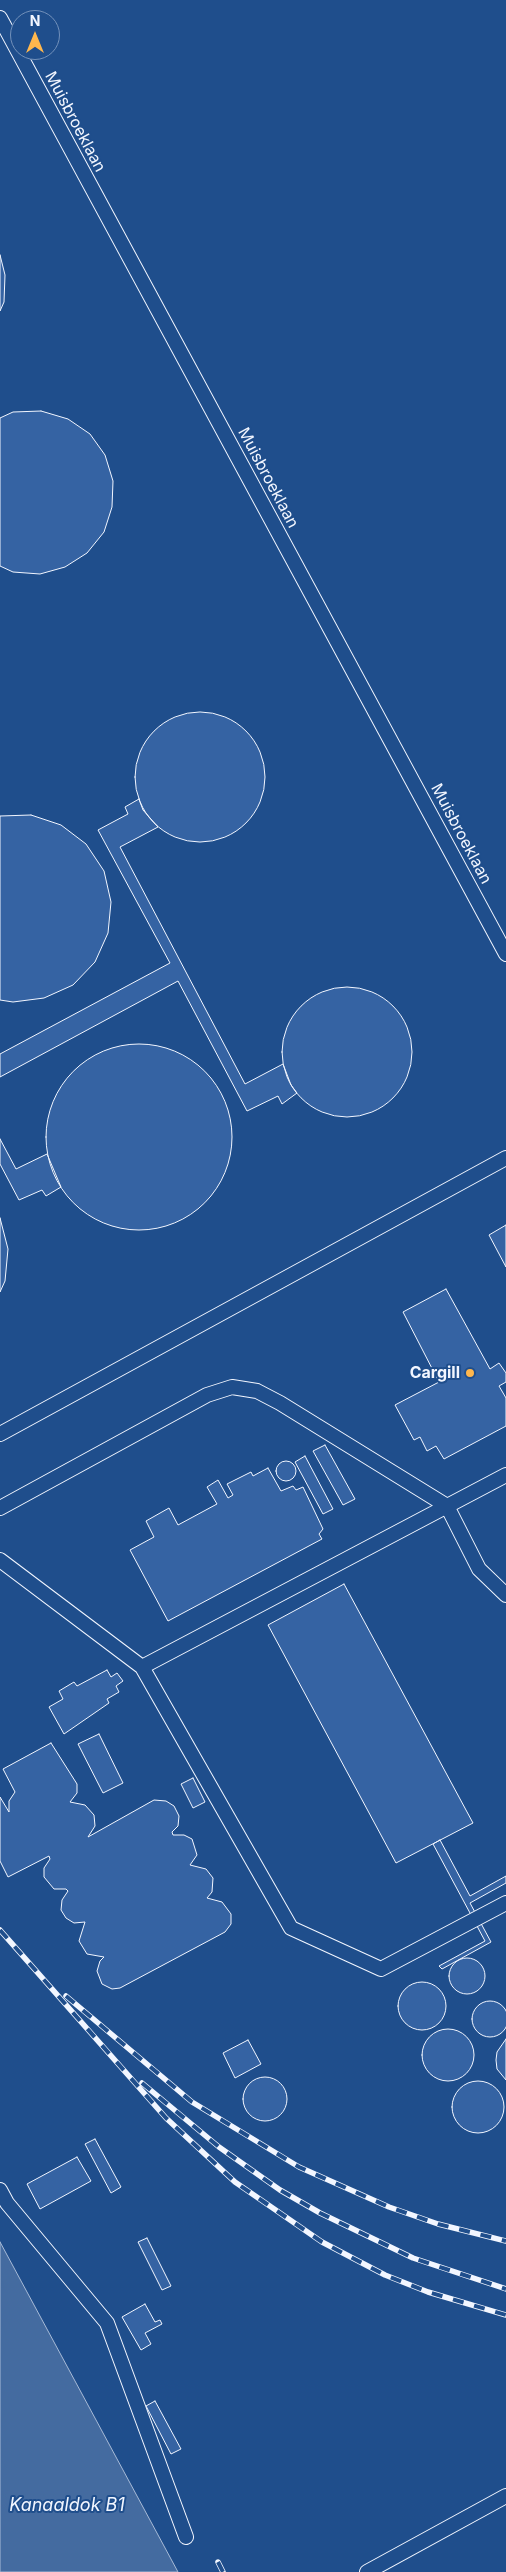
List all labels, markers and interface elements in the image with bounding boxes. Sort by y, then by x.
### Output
north arrow [10,10,60,60]
text: N [30,12,40,29]
street label: Muisbroeklaan [41,69,109,175]
street label: Muisbroeklaan [234,425,302,531]
street label: Muisbroeklaan [427,781,495,887]
place label: Cargill [410,1363,460,1383]
marker: Cargill [464,1367,476,1379]
water label: Kanaaldok B1 [9,2495,125,2517]

